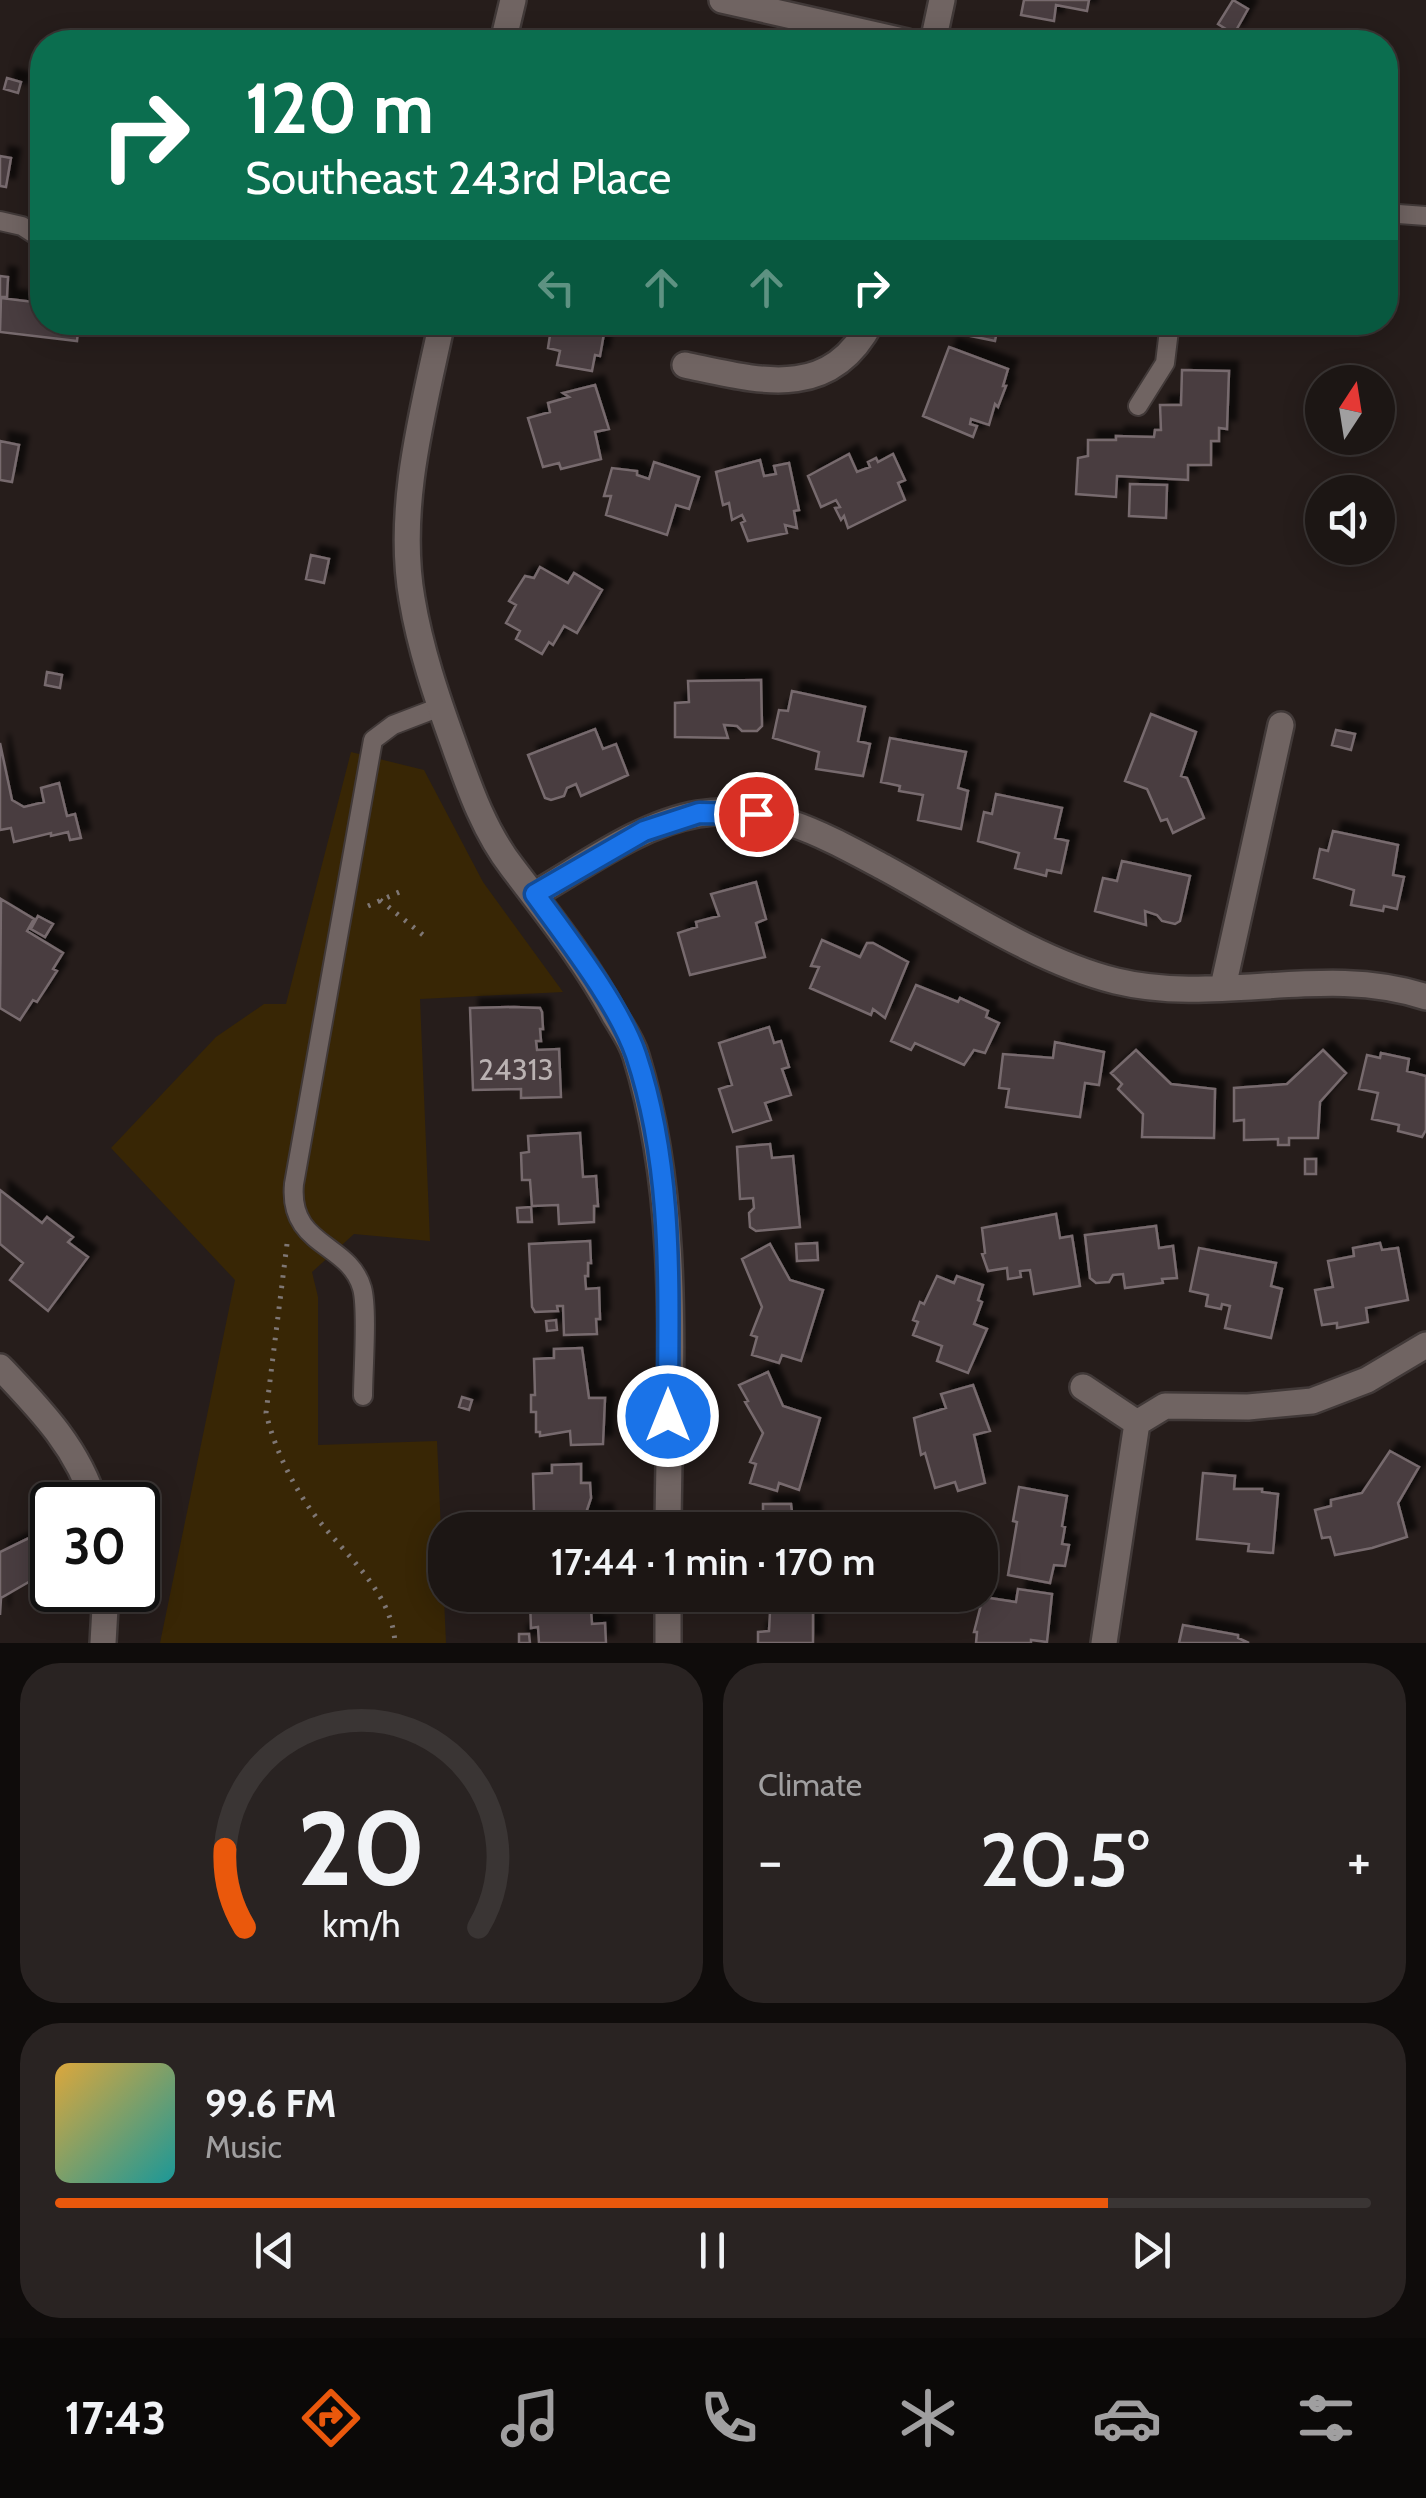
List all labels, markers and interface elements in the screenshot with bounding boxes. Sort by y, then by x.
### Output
text: 120 m [245,65,434,151]
icon: right [80,70,210,200]
text: Southeast 243rd Place [245,151,671,205]
icon: left [529,260,584,315]
icon: ahead [634,260,689,315]
icon: ahead [739,260,794,315]
icon: right [844,260,899,315]
north arrow [1305,365,1395,455]
map controls [1305,365,1395,565]
button: sound [1305,475,1395,565]
pin [714,772,799,857]
icon: arrive [729,787,784,842]
house number: 24313 [478,1051,554,1088]
position arrow [616,1364,720,1468]
speed limit sign: 30 [30,1482,160,1612]
text: 17:44 · 1 min · 170 m [551,1538,875,1585]
text: Climate [758,1765,862,1804]
text: 20 [297,1785,426,1911]
text: 20.5° [980,1814,1149,1905]
text: − [758,1827,782,1894]
text: + [1347,1827,1371,1894]
text: km/h [322,1903,401,1946]
text: 99.6 FM [205,2080,336,2127]
text: Music [205,2127,282,2166]
icon: previous [247,2223,302,2278]
icon: pause [685,2223,740,2278]
icon: next [1124,2223,1179,2278]
icon: directions [296,2383,366,2453]
icon: music [495,2383,565,2453]
icon: phone [694,2383,764,2453]
icon: climate [893,2383,963,2453]
icon: car [1092,2383,1162,2453]
icon: filters [1291,2383,1361,2453]
text: 17:43 [65,2391,166,2445]

